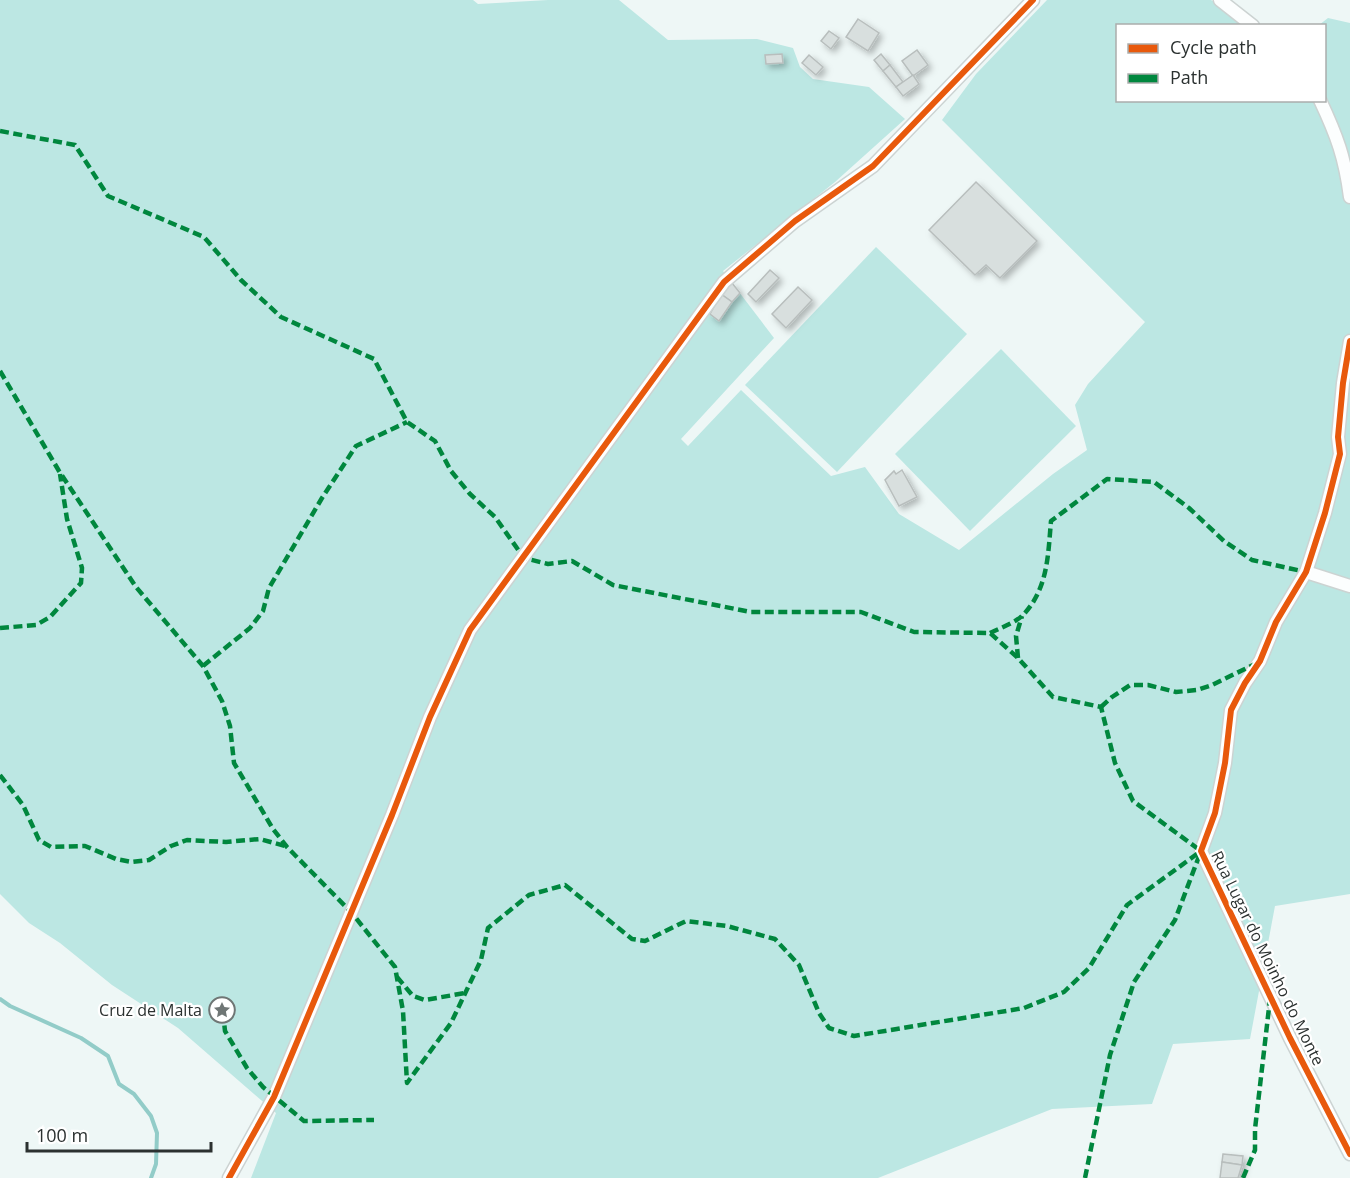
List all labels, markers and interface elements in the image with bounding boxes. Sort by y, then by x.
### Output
legend [1116,24,1326,102]
text: Cycle path [1170,35,1257,59]
text: Path [1170,65,1208,89]
street label: Rua Lugar do Moinho do Monte [1206,847,1330,1069]
place icon: Cruz de Malta [207,995,237,1025]
place label: Cruz de Malta [99,999,202,1021]
scale bar [27,1115,212,1153]
text: 100 m [36,1123,88,1147]

